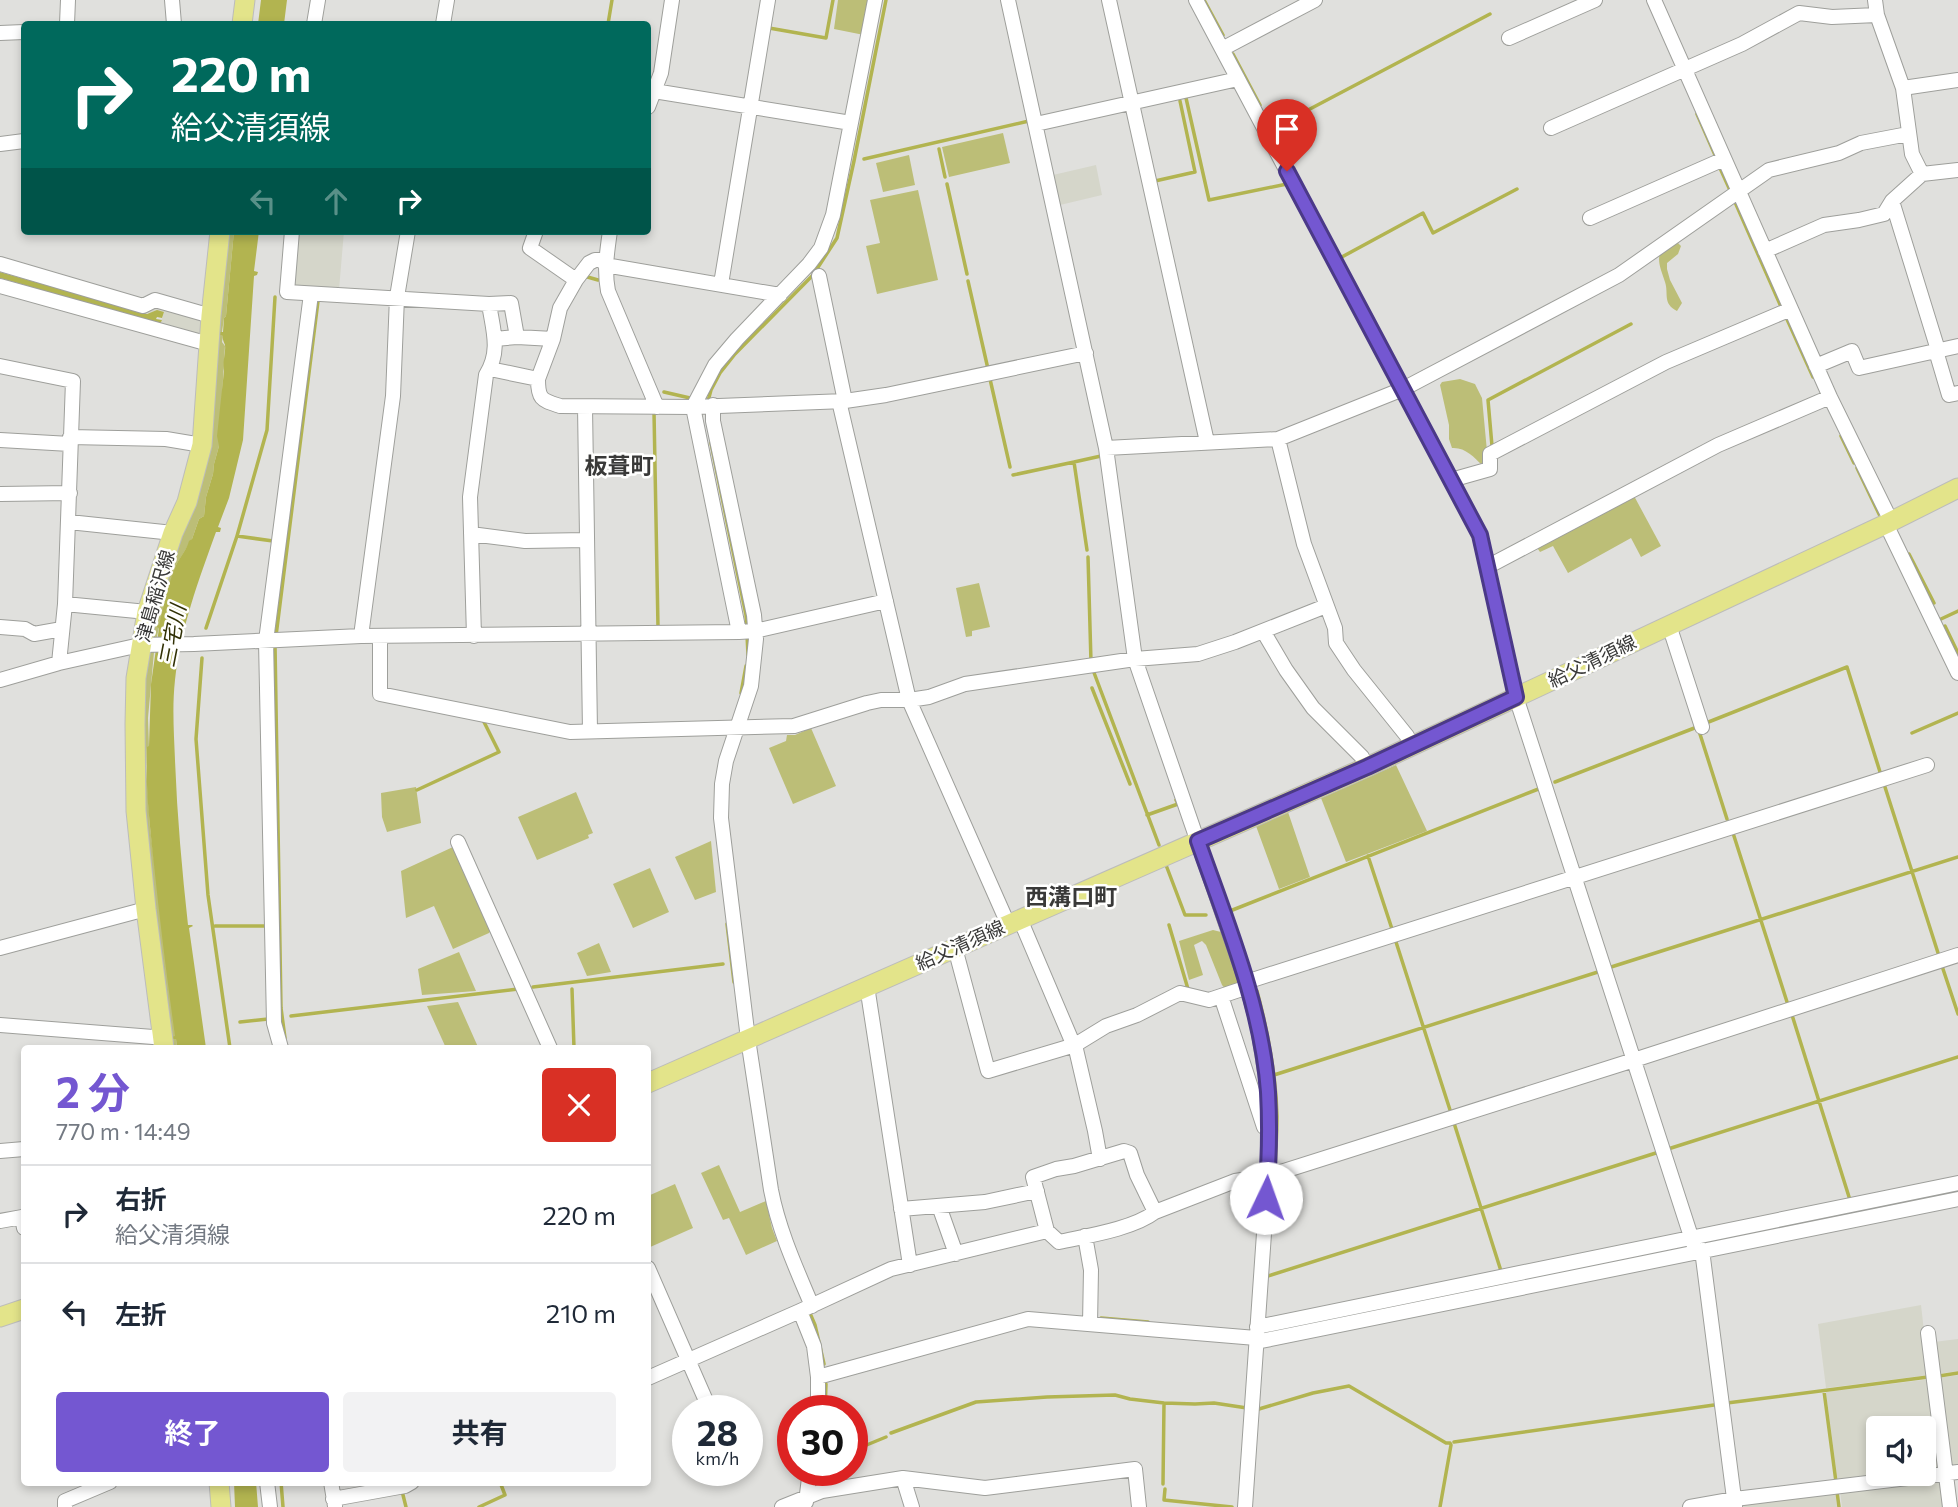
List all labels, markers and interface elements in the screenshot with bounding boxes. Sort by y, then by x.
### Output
text: 220 m [171,42,311,102]
icon: right [56,49,147,140]
pin [1257,99,1317,171]
text: 給父清須線 [171,106,331,146]
icon: arrive [1268,110,1306,148]
icon: left [244,182,282,220]
icon: ahead [317,182,355,220]
icon: right [390,182,428,220]
district label: 板葺町 [585,451,654,479]
street label: 津島稲沢線 [130,547,179,645]
water label: 三宅川 [153,600,190,669]
street label: 給父清須線 [1544,629,1640,692]
district label: 西溝口町 [1025,882,1117,910]
street label: 給父清須線 [912,915,1008,974]
text: 2 分 [56,1065,130,1117]
button: close [542,1068,616,1142]
text: 770 m · 14:49 [56,1117,191,1145]
position arrow [1229,1161,1303,1235]
text: 右折 [115,1183,167,1214]
icon: right [56,1195,94,1233]
text: 220 m [543,1199,616,1230]
text: 給父清須線 [115,1220,230,1248]
icon: left [56,1293,94,1331]
text: 210 m [546,1297,616,1328]
text: 左折 [115,1298,167,1329]
button: 終了 [56,1392,329,1472]
button: 共有 [343,1392,616,1472]
speed limit sign: 30 [777,1395,868,1486]
text: 28 [697,1410,738,1453]
map controls [1866,1416,1936,1486]
button: sound [1866,1416,1936,1486]
text: km/h [696,1447,739,1469]

